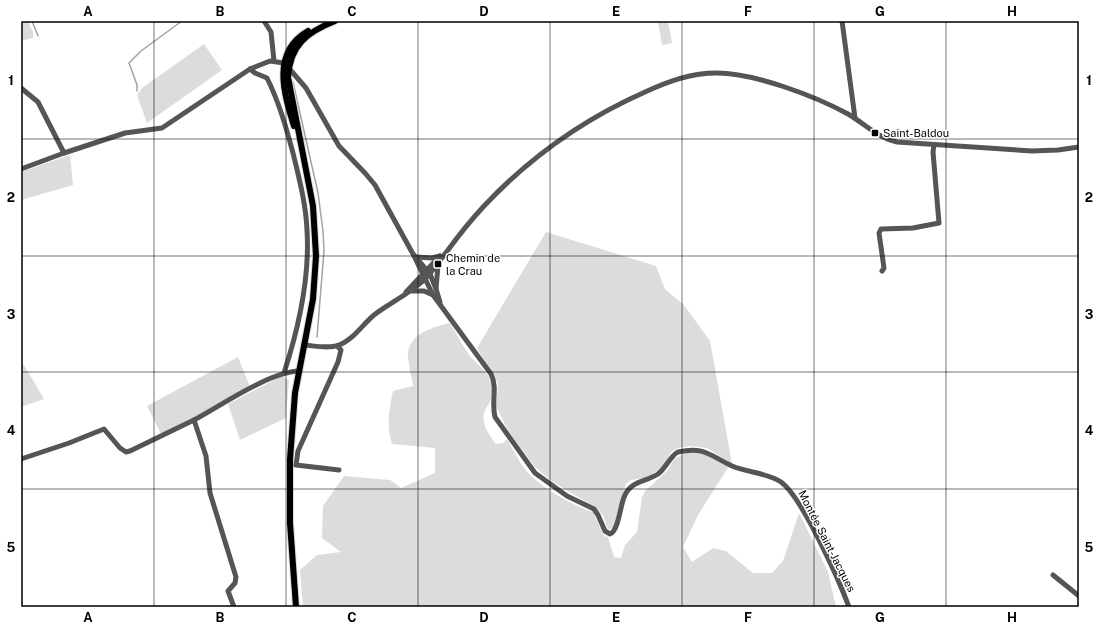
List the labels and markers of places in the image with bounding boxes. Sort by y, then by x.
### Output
place label: Saint-Baldou [883,127,949,139]
marker: Saint-Baldou [870,128,880,138]
place label: Chemin de la Crau [446,252,500,277]
marker: Chemin de la Crau [433,259,443,269]

